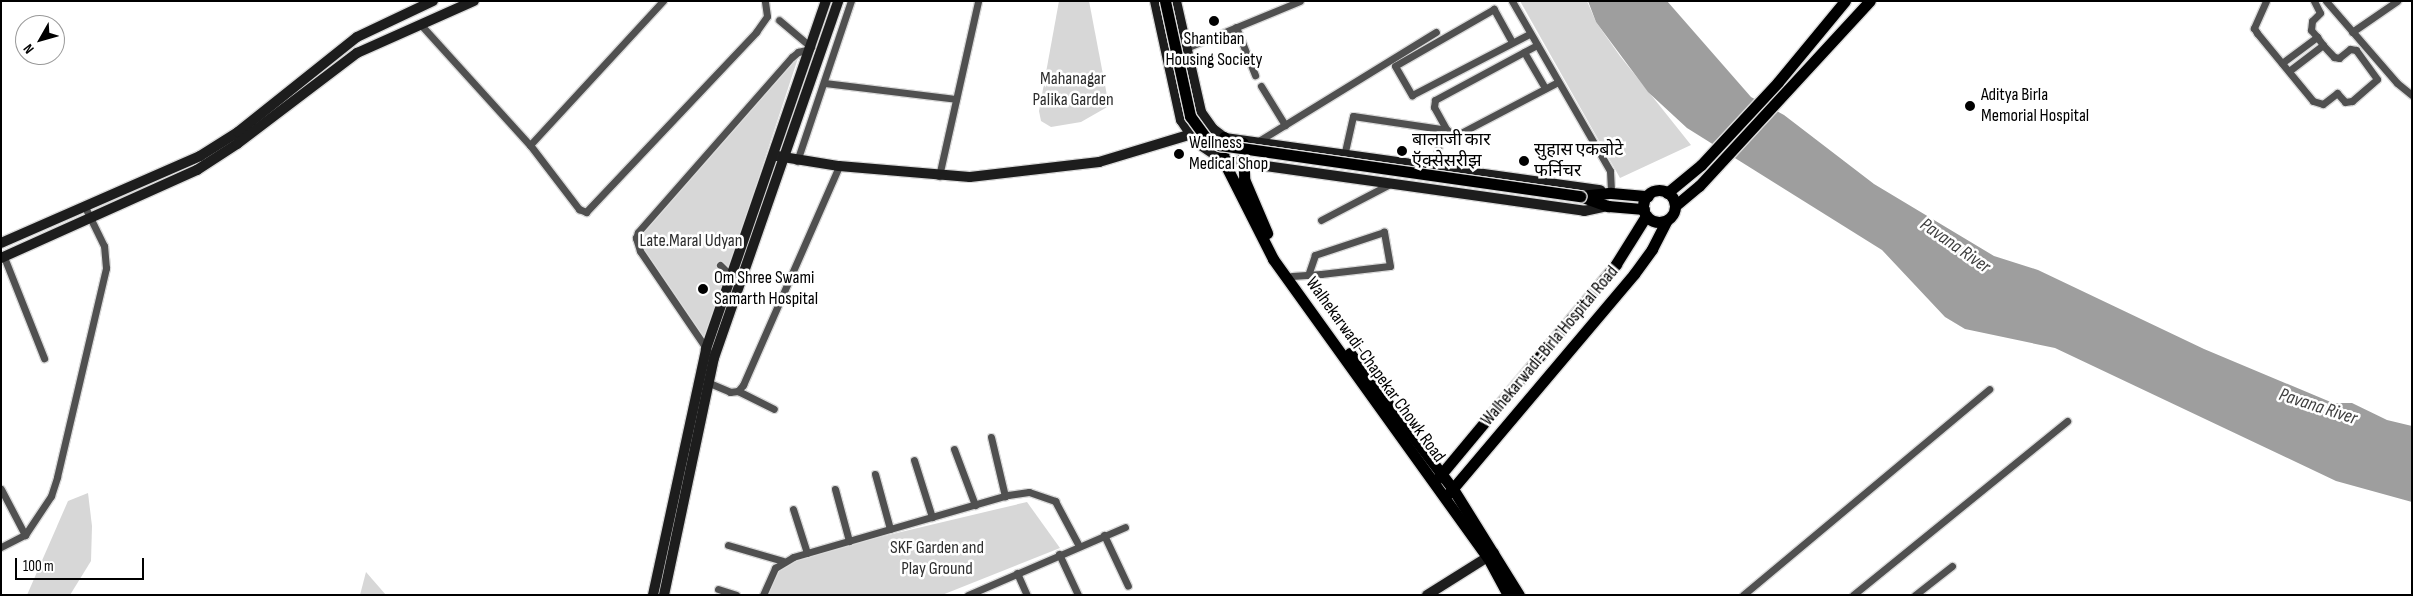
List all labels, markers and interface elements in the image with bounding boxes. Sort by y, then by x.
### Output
north arrow [15,15,65,65]
marker: Shantiban Housing Society [1208,15,1220,27]
place label: Shantiban Housing Society [1165,29,1263,72]
text: N [20,41,38,57]
park label: Mahanagar Palika Garden [1032,69,1114,112]
place label: Aditya Birla Memorial Hospital [1981,85,2089,128]
marker: Aditya Birla Memorial Hospital [1963,99,1977,113]
place label: बालाजी कार ऍक्सेसरीझ [1412,130,1491,172]
place label: Wellness Medical Shop [1189,133,1268,176]
place label: सुहास एकबोटे फर्निचर [1534,140,1623,182]
marker: बालाजी कार ऍक्सेसरीझ [1396,145,1408,157]
marker: Wellness Medical Shop [1173,148,1185,160]
marker: सुहास एकबोटे फर्निचर [1518,155,1530,167]
water label: Pavana River [1915,214,1995,278]
park label: Late.Maral Udyan [640,230,742,252]
street label: Walhekarwadi-Birla Hospital Road [1477,262,1623,430]
place label: Om Shree Swami Samarth Hospital [714,268,818,310]
street label: Walhekarwadi-Chapekar Chowk Road [1301,273,1449,467]
marker: Om Shree Swami Samarth Hospital [696,282,710,296]
water label: Pavana River [2276,384,2360,430]
park label: SKF Garden and Play Ground [890,538,984,580]
scale bar [18,548,146,580]
text: 100 m [23,557,54,576]

